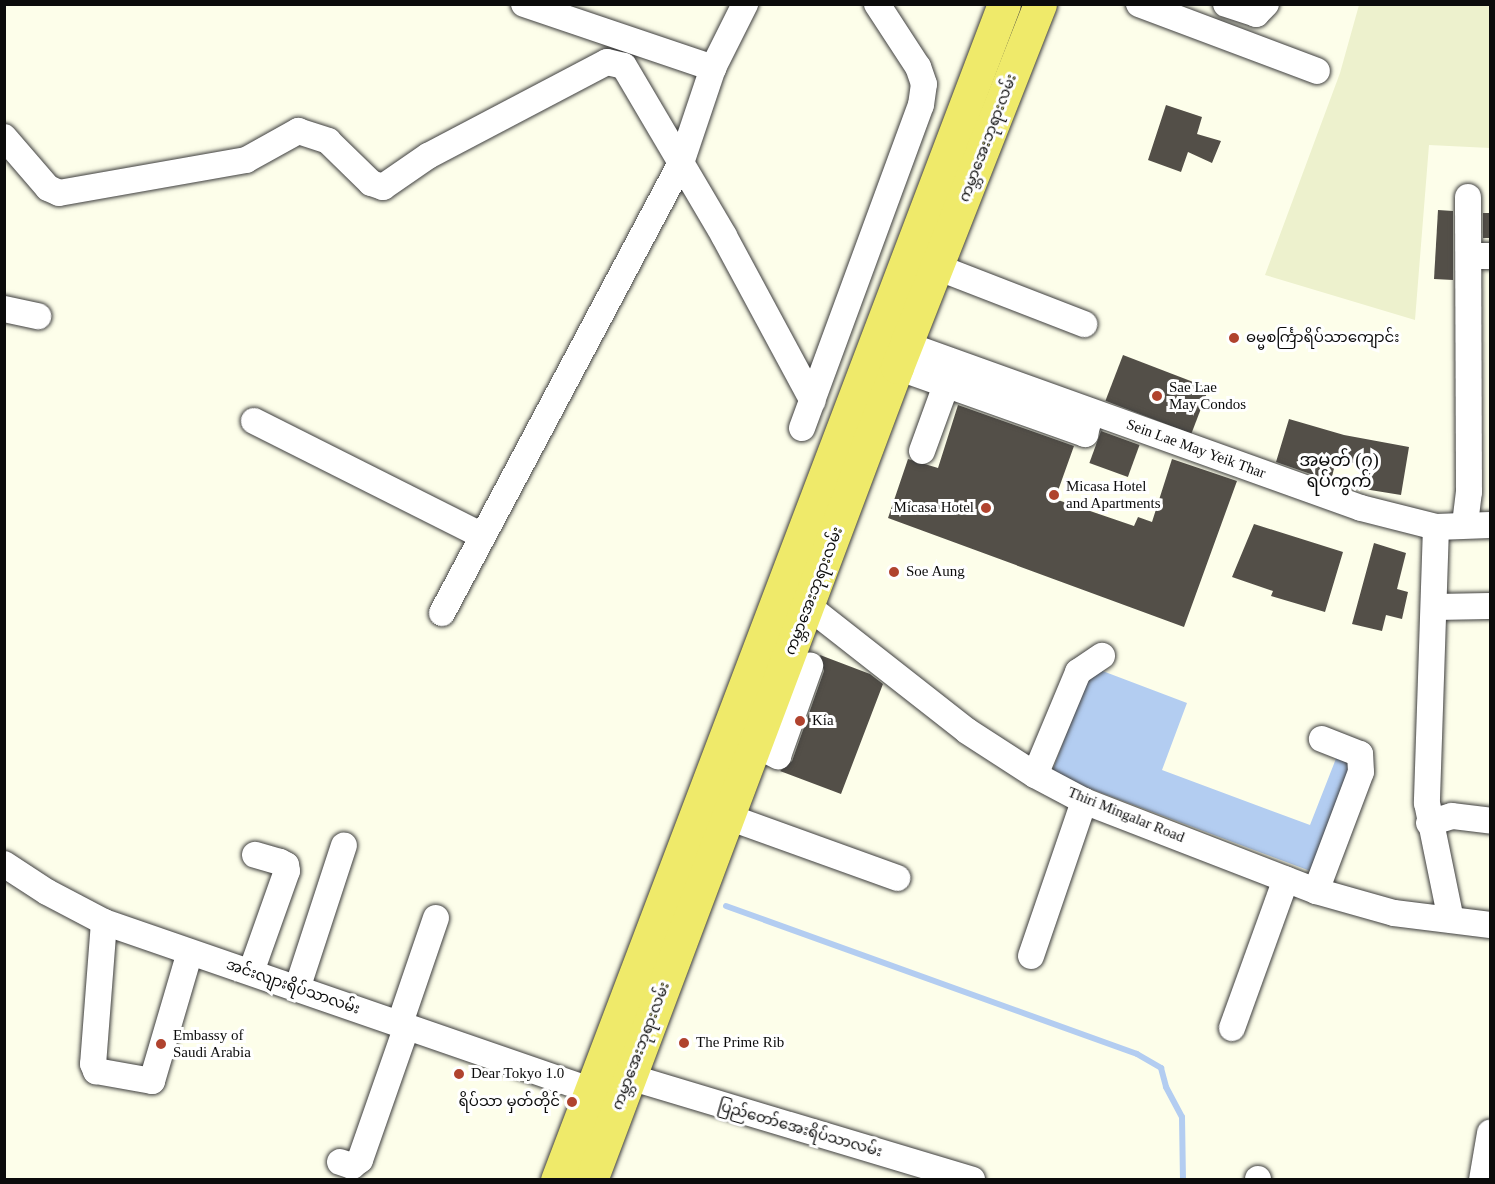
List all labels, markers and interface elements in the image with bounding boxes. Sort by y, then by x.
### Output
street label: ကမ္ဘာအေးဘုရားလမ်း [955,71,1021,205]
place label: ဓမ္မစင်္ကြာရိပ်သာကျောင်း [1246,329,1399,347]
marker: ဓမ္မစင်္ကြာရိပ်သာကျောင်း [1227,331,1241,345]
place label: Sae Lae May Condos [1169,378,1246,413]
marker: Sae Lae May Condos [1150,389,1164,403]
street label: Sein Lae May Yeik Thar [1124,415,1268,483]
district label: အမှတ် (၇) ရပ်ကွက် [1299,450,1379,492]
place label: Micasa Hotel and Apartments [1066,477,1161,512]
marker: Micasa Hotel and Apartments [1047,488,1061,502]
place label: Micasa Hotel [894,499,974,517]
marker: Micasa Hotel [979,501,993,515]
street label: ကမ္ဘာအေးဘုရားလမ်း [781,524,847,658]
place label: Soe Aung [906,563,966,581]
marker: Soe Aung [887,565,901,579]
place label: Kia [812,712,834,730]
marker: Kia [793,714,807,728]
street label: Thiri Mingalar Road [1065,783,1187,847]
street label: အင်းလျားရိပ်သာလမ်း [224,956,362,1018]
street label: ကမ္ဘာအေးဘုရားလမ်း [608,979,674,1113]
place label: Embassy of Saudi Arabia [173,1026,252,1061]
place label: The Prime Rib [696,1034,784,1052]
marker: The Prime Rib [677,1036,691,1050]
marker: Embassy of Saudi Arabia [154,1037,168,1051]
place label: Dear Tokyo 1.0 [471,1065,565,1083]
marker: Dear Tokyo 1.0 [452,1067,466,1081]
place label: ရိပ်သာ မှတ်တိုင် [458,1093,560,1111]
marker: ရိပ်သာ မှတ်တိုင် [565,1095,579,1109]
street label: ပြည်တော်အေးရိပ်သာလမ်း [716,1097,884,1161]

